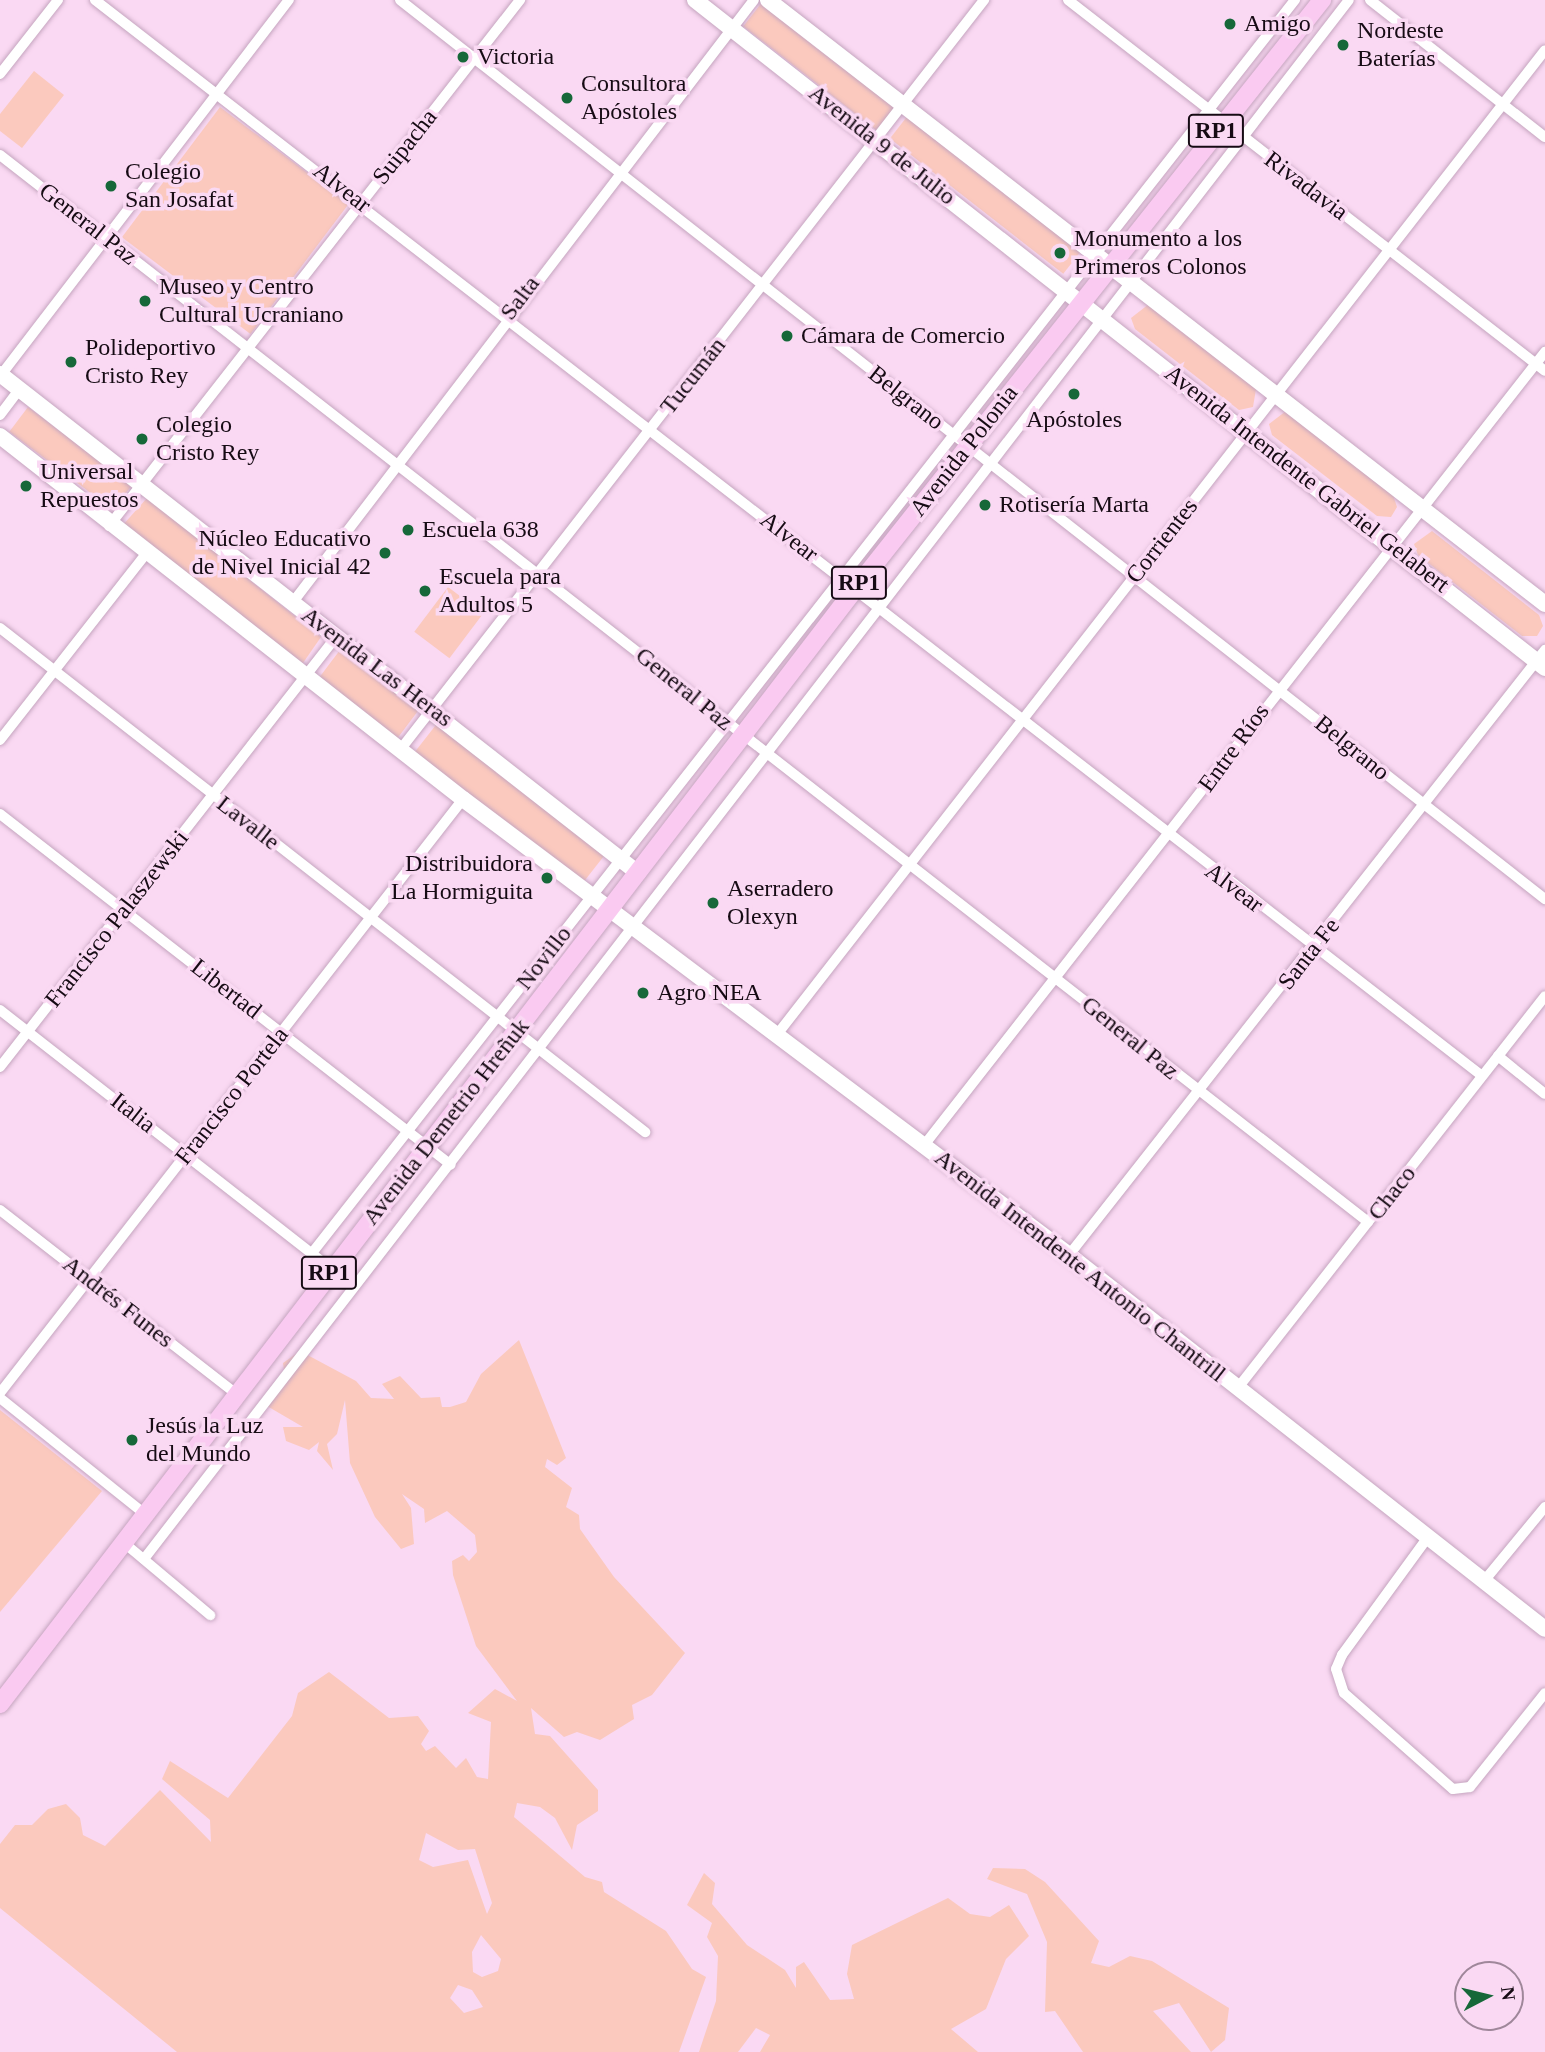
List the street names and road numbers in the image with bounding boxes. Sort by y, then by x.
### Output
street label: Avenida 9 de Julio [803,79,961,211]
street label: Suipacha [367,103,443,191]
road number: RP1 [1186,112,1246,150]
street label: Rivadavia [1258,145,1354,227]
street label: Alvear [307,157,377,219]
street label: General Paz [33,177,143,271]
street label: Salta [494,270,546,326]
street label: Tucumán [654,332,732,420]
street label: Avenida Intendente Gabriel Gelabert [1159,359,1455,599]
street label: Belgrano [862,360,950,436]
street label: Avenida Polonia [904,380,1024,522]
street label: Corrientes [1120,493,1204,589]
street label: Alvear [754,506,824,568]
road number: RP1 [829,564,889,603]
street label: Avenida Las Heras [296,601,458,733]
street label: General Paz [630,641,738,737]
street label: Entre Ríos [1192,698,1276,798]
street label: Belgrano [1309,709,1395,787]
street label: Lavalle [211,790,285,856]
street label: Francisco Palaszewski [39,825,195,1013]
street label: Alvear [1199,857,1269,919]
street label: Santa Fe [1272,912,1346,996]
street label: Novillo [510,920,578,996]
street label: Libertad [185,953,267,1025]
street label: General Paz [1076,990,1184,1086]
street label: Avenida Demetrio Hreñuk [356,1013,536,1231]
street label: Francisco Portela [169,1021,295,1171]
street label: Italia [105,1086,161,1140]
street label: Avenida Intendente Antonio Chantrill [928,1143,1232,1389]
street label: Chaco [1362,1160,1422,1226]
street label: Andrés Funes [57,1250,179,1354]
road number: RP1 [299,1254,359,1292]

